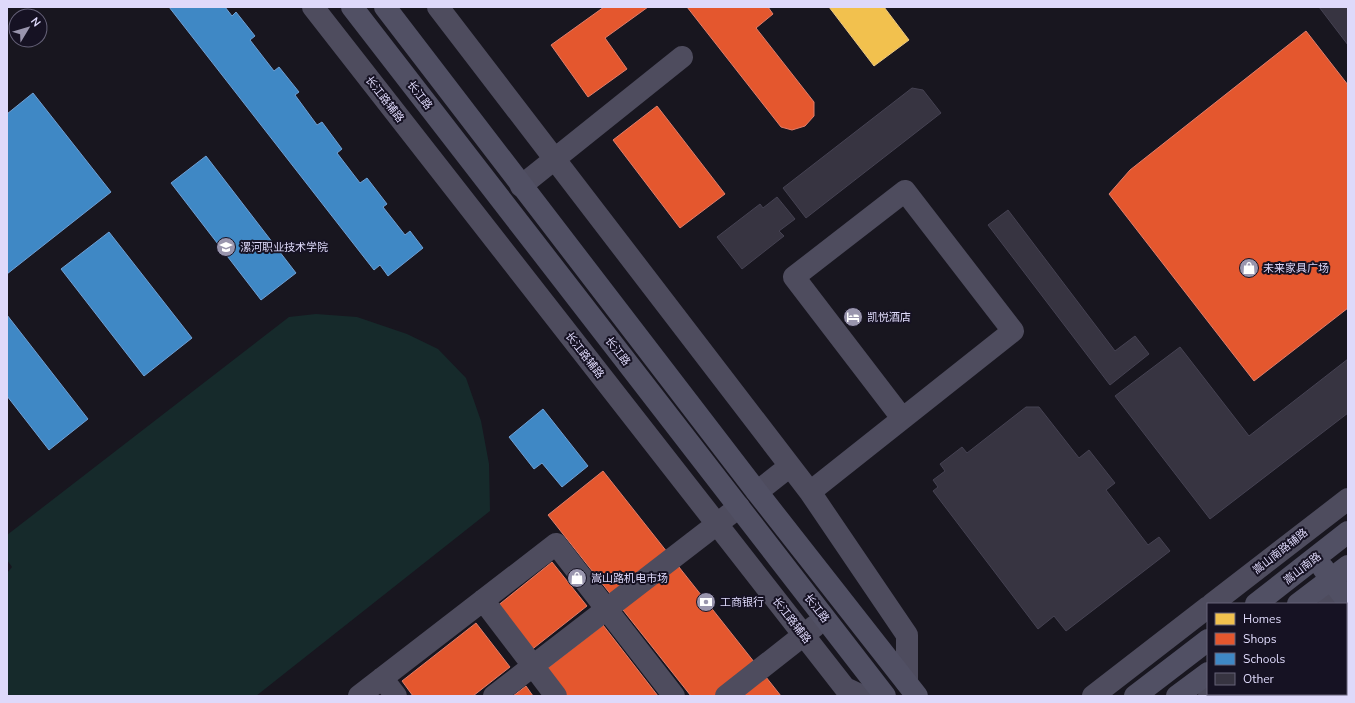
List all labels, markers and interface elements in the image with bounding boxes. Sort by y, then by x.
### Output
north arrow [8,8,48,48]
text: N [27,14,44,30]
street label: 长江路辅路 [362,73,407,126]
street label: 长江路 [404,78,436,113]
school or university icon: 漯河职业技术学院 [215,236,237,258]
place label: 漯河职业技术学院 [240,240,328,255]
shop icon: 未来家具广场 [1238,257,1260,279]
place label: 未来家具广场 [1263,261,1329,276]
hotel icon: 凯悦酒店 [842,306,864,328]
place label: 凯悦酒店 [867,310,911,325]
street label: 长江路辅路 [562,329,607,382]
street label: 长江路 [602,334,634,369]
street label: 嵩山南路辅路 [1250,525,1310,577]
street label: 嵩山南路 [1281,549,1323,587]
shop icon: 嵩山路机电市场 [566,567,588,589]
place label: 嵩山路机电市场 [591,571,668,586]
bank icon: 工商银行 [695,591,717,613]
street label: 长江路 [801,591,833,626]
street label: 长江路辅路 [769,594,814,647]
place label: 工商银行 [720,595,764,610]
legend [1207,603,1347,695]
text: Homes [1243,611,1281,627]
text: Shops [1243,631,1277,647]
text: Schools [1243,651,1286,667]
text: Other [1243,671,1275,687]

